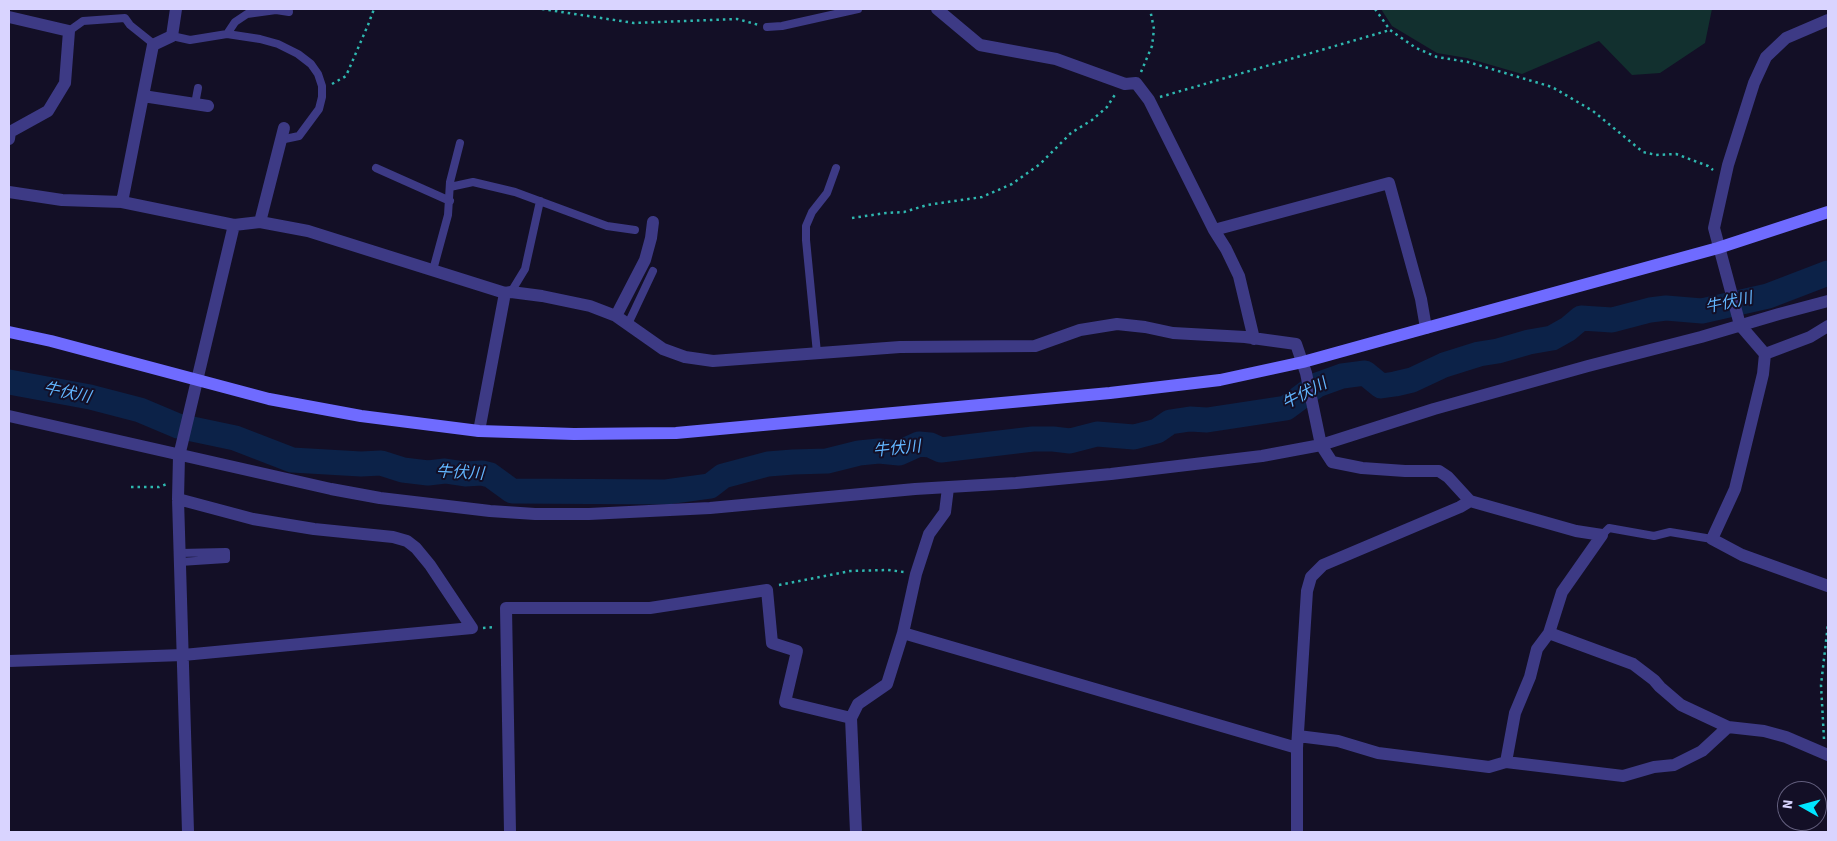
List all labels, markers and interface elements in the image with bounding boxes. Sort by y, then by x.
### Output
water label: 牛伏川 [1704,290,1754,318]
water label: 牛伏川 [1279,375,1331,415]
water label: 牛伏川 [42,380,92,408]
water label: 牛伏川 [872,438,922,462]
water label: 牛伏川 [436,463,484,485]
north arrow [1777,781,1827,831]
text: N [1778,798,1799,810]

